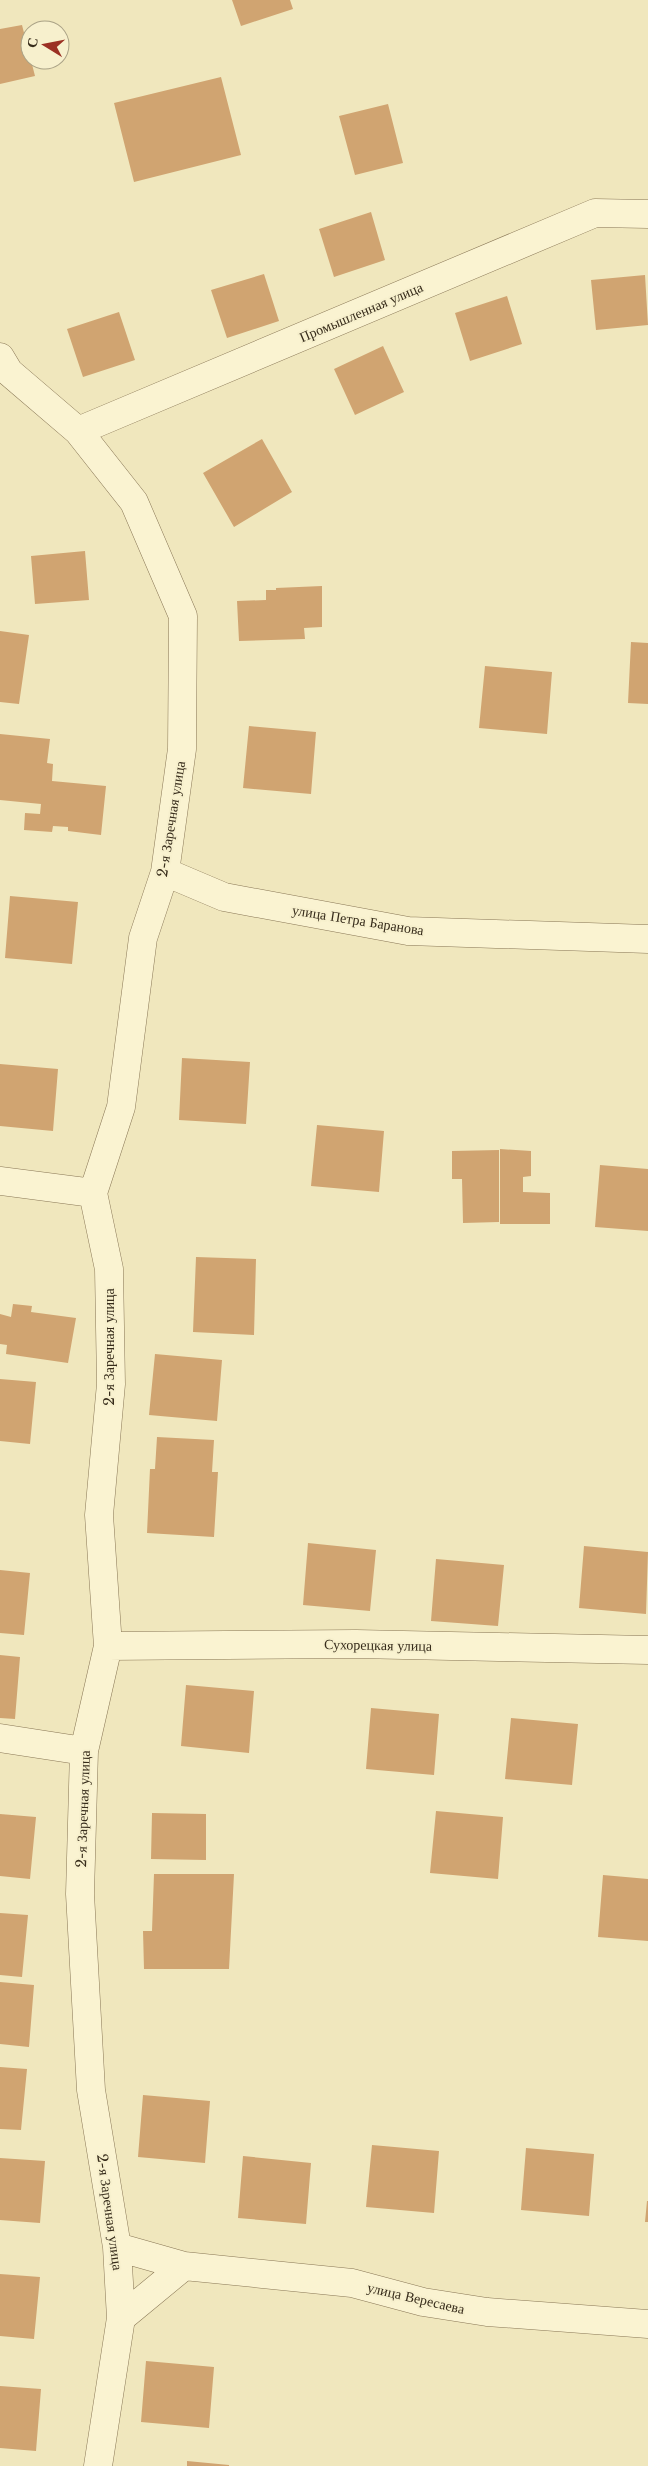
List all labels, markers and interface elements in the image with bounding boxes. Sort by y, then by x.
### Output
north arrow [20,20,70,70]
text: С [22,36,42,49]
street label: Промышленная улица [297,278,426,346]
street label: 2-я Заречная улица [153,759,189,878]
street label: улица Петра Баранова [291,901,426,939]
street label: 2-я Заречная улица [100,1288,118,1406]
street label: Сухорецкая улица [324,1635,433,1655]
street label: 2-я Заречная улица [72,1749,94,1868]
street label: 2-я Заречная улица [93,2153,127,2272]
street label: улица Вересаева [366,2278,467,2318]

